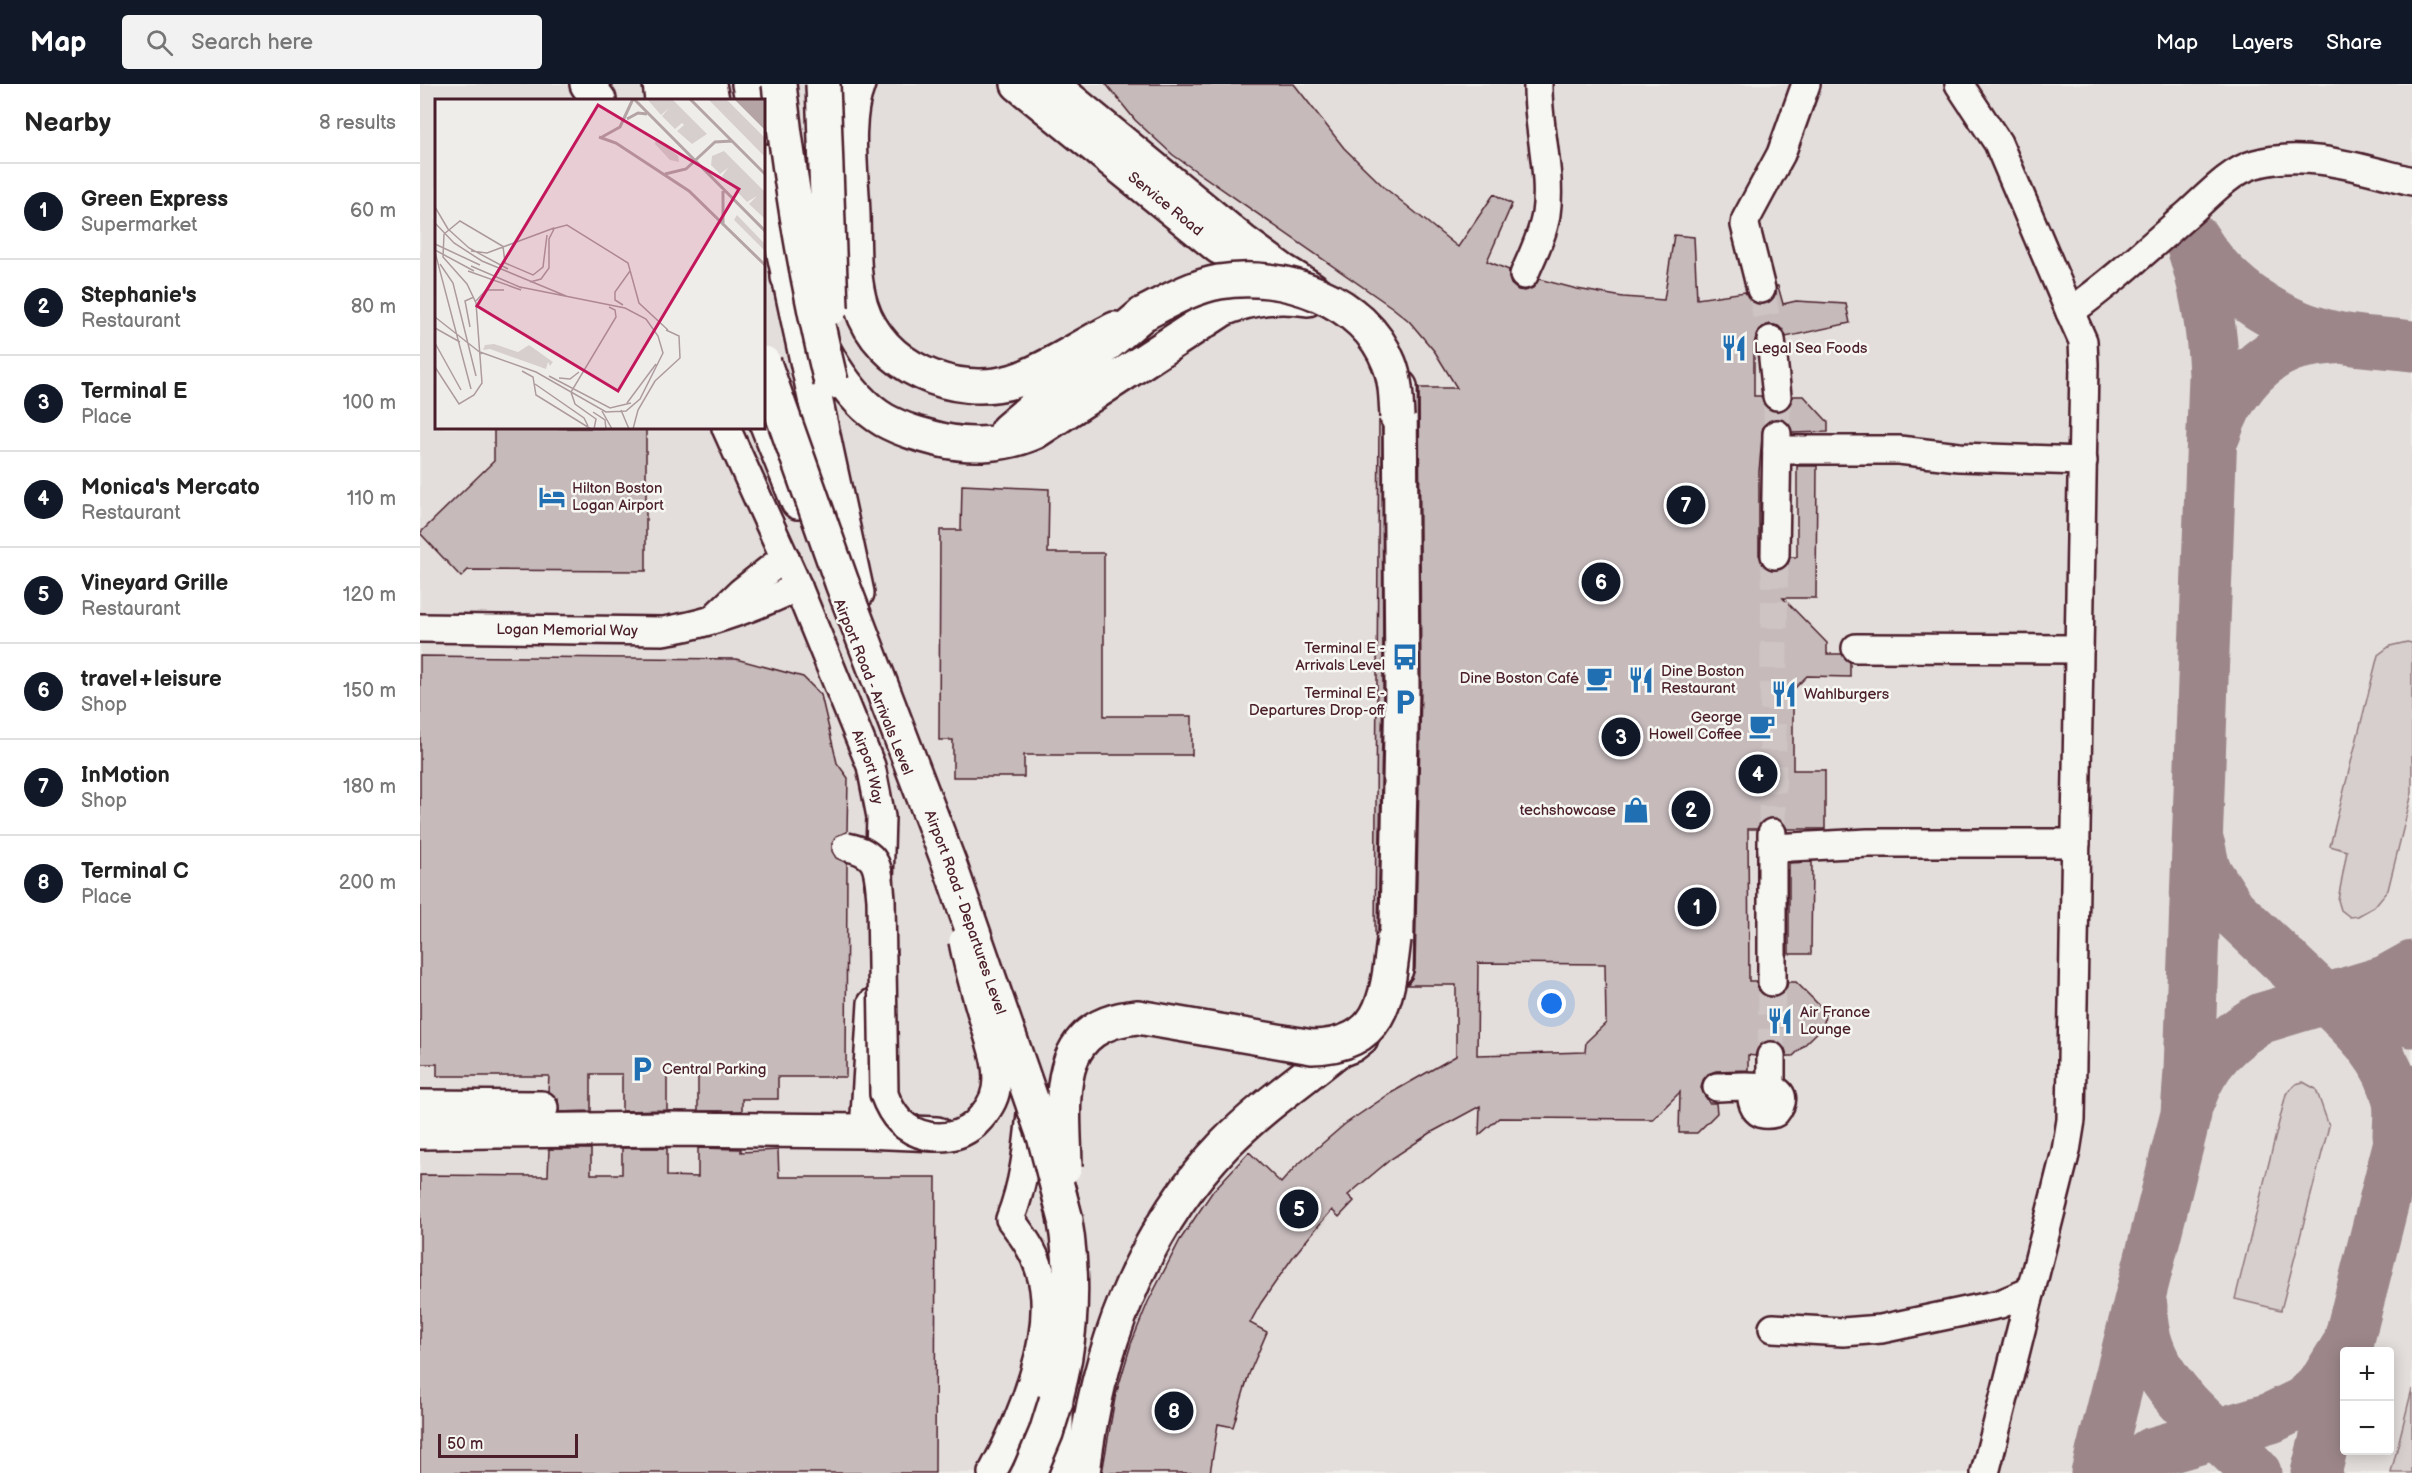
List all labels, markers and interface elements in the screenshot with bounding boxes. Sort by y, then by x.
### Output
search box [122,15,542,69]
text: Map [30,26,86,59]
icon: search [143,26,176,59]
text: Search here [191,29,313,56]
text: Map [2156,30,2198,55]
text: Layers [2231,30,2293,55]
text: Share [2326,30,2382,55]
inset map [435,99,765,429]
text: Nearby [24,108,111,139]
text: 8 results [319,111,396,135]
street label: Service Road [1124,168,1207,240]
text: Green Express [81,186,228,213]
text: 1 [39,199,48,223]
text: 60 m [350,199,396,223]
text: Supermarket [81,213,197,237]
text: Stephanie's [81,282,197,309]
text: 2 [38,295,49,319]
text: 80 m [351,295,396,319]
text: Restaurant [81,309,181,333]
restaurant icon: Legal Sea Foods [1719,333,1749,363]
place label: Legal Sea Foods [1754,339,1868,358]
text: Terminal E [81,378,187,405]
text: 3 [38,391,49,415]
text: 100 m [343,391,396,415]
text: Place [81,405,132,429]
text: Monica's Mercato [81,474,260,501]
place label: Hilton Boston Logan Airport [572,479,664,515]
hotel icon: Hilton Boston Logan Airport [537,482,567,512]
pin: 7 [1666,482,1706,528]
text: 4 [38,487,49,511]
text: 110 m [347,487,396,511]
text: Restaurant [81,501,181,525]
pin: 6 [1582,560,1620,604]
text: Vineyard Grille [81,570,228,597]
text: 5 [38,583,49,607]
text: 120 m [343,583,396,607]
street label: Airport Road - Arrivals Level [829,596,917,778]
text: Restaurant [81,597,181,621]
street label: Logan Memorial Way [496,619,638,640]
place label: Terminal E - Arrivals Level [1295,639,1385,675]
bus stop icon: Terminal E - Arrivals Level [1390,642,1420,672]
place label: Dine Boston Restaurant [1661,662,1744,698]
cafe icon: Dine Boston Café [1584,663,1614,693]
restaurant icon: Dine Boston Restaurant [1626,665,1656,695]
text: travel+leisure [81,666,222,693]
place label: Dine Boston Café [1459,669,1579,688]
text: 6 [37,679,50,703]
text: 150 m [343,679,396,703]
restaurant icon: Wahlburgers [1769,679,1799,709]
place label: Terminal E - Departures Drop-off [1249,684,1385,720]
place label: Wahlburgers [1804,685,1890,704]
parking icon: Terminal E - Departures Drop-off [1390,687,1420,717]
text: Shop [81,693,127,717]
place label: George Howell Coffee [1649,708,1742,744]
cafe icon: George Howell Coffee [1747,711,1777,741]
pin: 3 [1602,714,1640,760]
street label: Airport Way [848,727,888,806]
pin: 4 [1738,752,1778,796]
text: InMotion [81,762,170,789]
text: 7 [38,775,49,799]
text: 180 m [343,775,396,799]
pin: 2 [1672,788,1710,832]
text: Shop [81,789,127,813]
shop icon: techshowcase [1621,795,1651,825]
place label: techshowcase [1520,801,1616,820]
street label: Airport Road - Departures Level [920,807,1010,1017]
text: Terminal C [81,858,189,885]
text: 8 [37,871,50,895]
text: 200 m [339,871,396,895]
pin: 1 [1678,884,1716,930]
text: Place [81,885,132,909]
your location [1537,989,1566,1018]
place label: Air France Lounge [1800,1003,1870,1039]
restaurant icon: Air France Lounge [1765,1006,1795,1036]
parking icon: Central Parking [627,1054,657,1084]
place label: Central Parking [662,1060,766,1079]
pin: 5 [1280,1186,1318,1232]
map controls [2340,1347,2394,1455]
button: + [2340,1347,2394,1401]
pin: 8 [1154,1388,1194,1434]
button: − [2340,1401,2394,1455]
scale bar [438,1431,578,1458]
text: 50 m [447,1435,483,1454]

